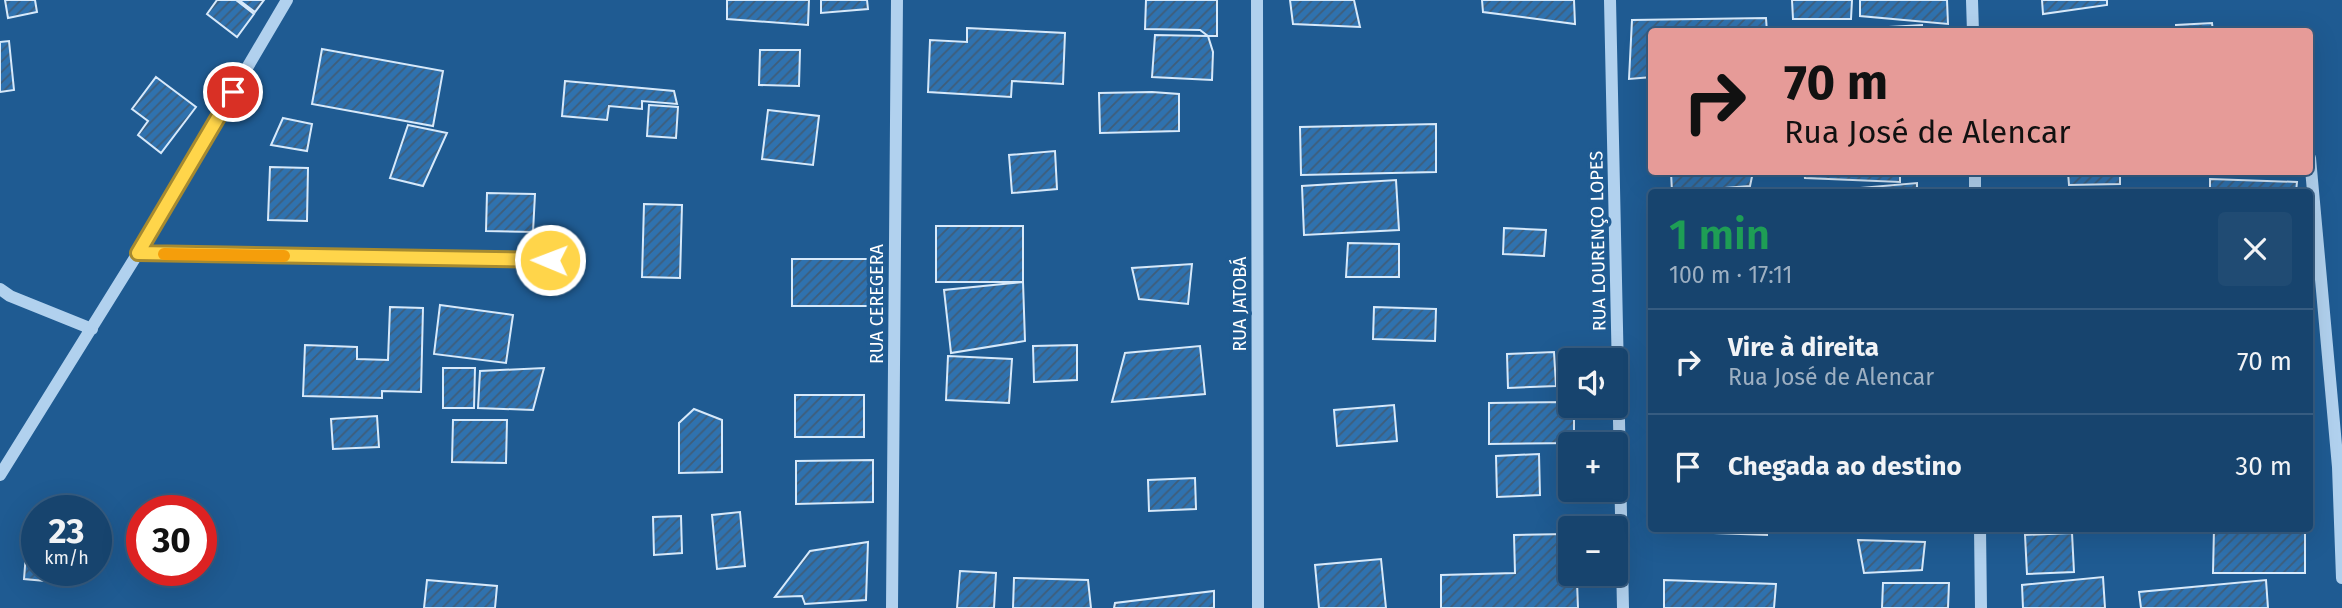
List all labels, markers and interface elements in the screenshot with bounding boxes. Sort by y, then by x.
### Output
text: 70 m [1784,53,1888,112]
icon: right [1669,56,1760,147]
pin [203,62,263,122]
icon: arrive [214,73,252,111]
text: Rua José de Alencar [1784,113,2071,151]
street label: RUA LOURENÇO LOPES [1585,151,1611,331]
text: 1 min [1669,210,1770,260]
button: close [2218,212,2292,286]
position arrow [513,223,587,297]
street label: RUA CEREGERA [866,243,888,364]
street label: RUA JATOBÁ [1228,256,1251,351]
text: 100 m · 17:11 [1669,261,1793,289]
text: Vire à direita [1728,332,1879,363]
icon: right [1669,343,1707,381]
text: 70 m [2237,346,2292,377]
map controls [1558,348,1628,586]
button: sound [1558,348,1628,418]
text: Rua José de Alencar [1728,363,1934,391]
button: + [1558,432,1628,502]
icon: arrive [1669,448,1707,486]
text: Chegada ao destino [1728,451,1962,482]
text: 30 m [2235,451,2292,482]
speed limit sign: 30 [126,495,217,586]
text: 23 [48,510,85,552]
button: − [1558,516,1628,586]
text: km/h [44,547,89,569]

